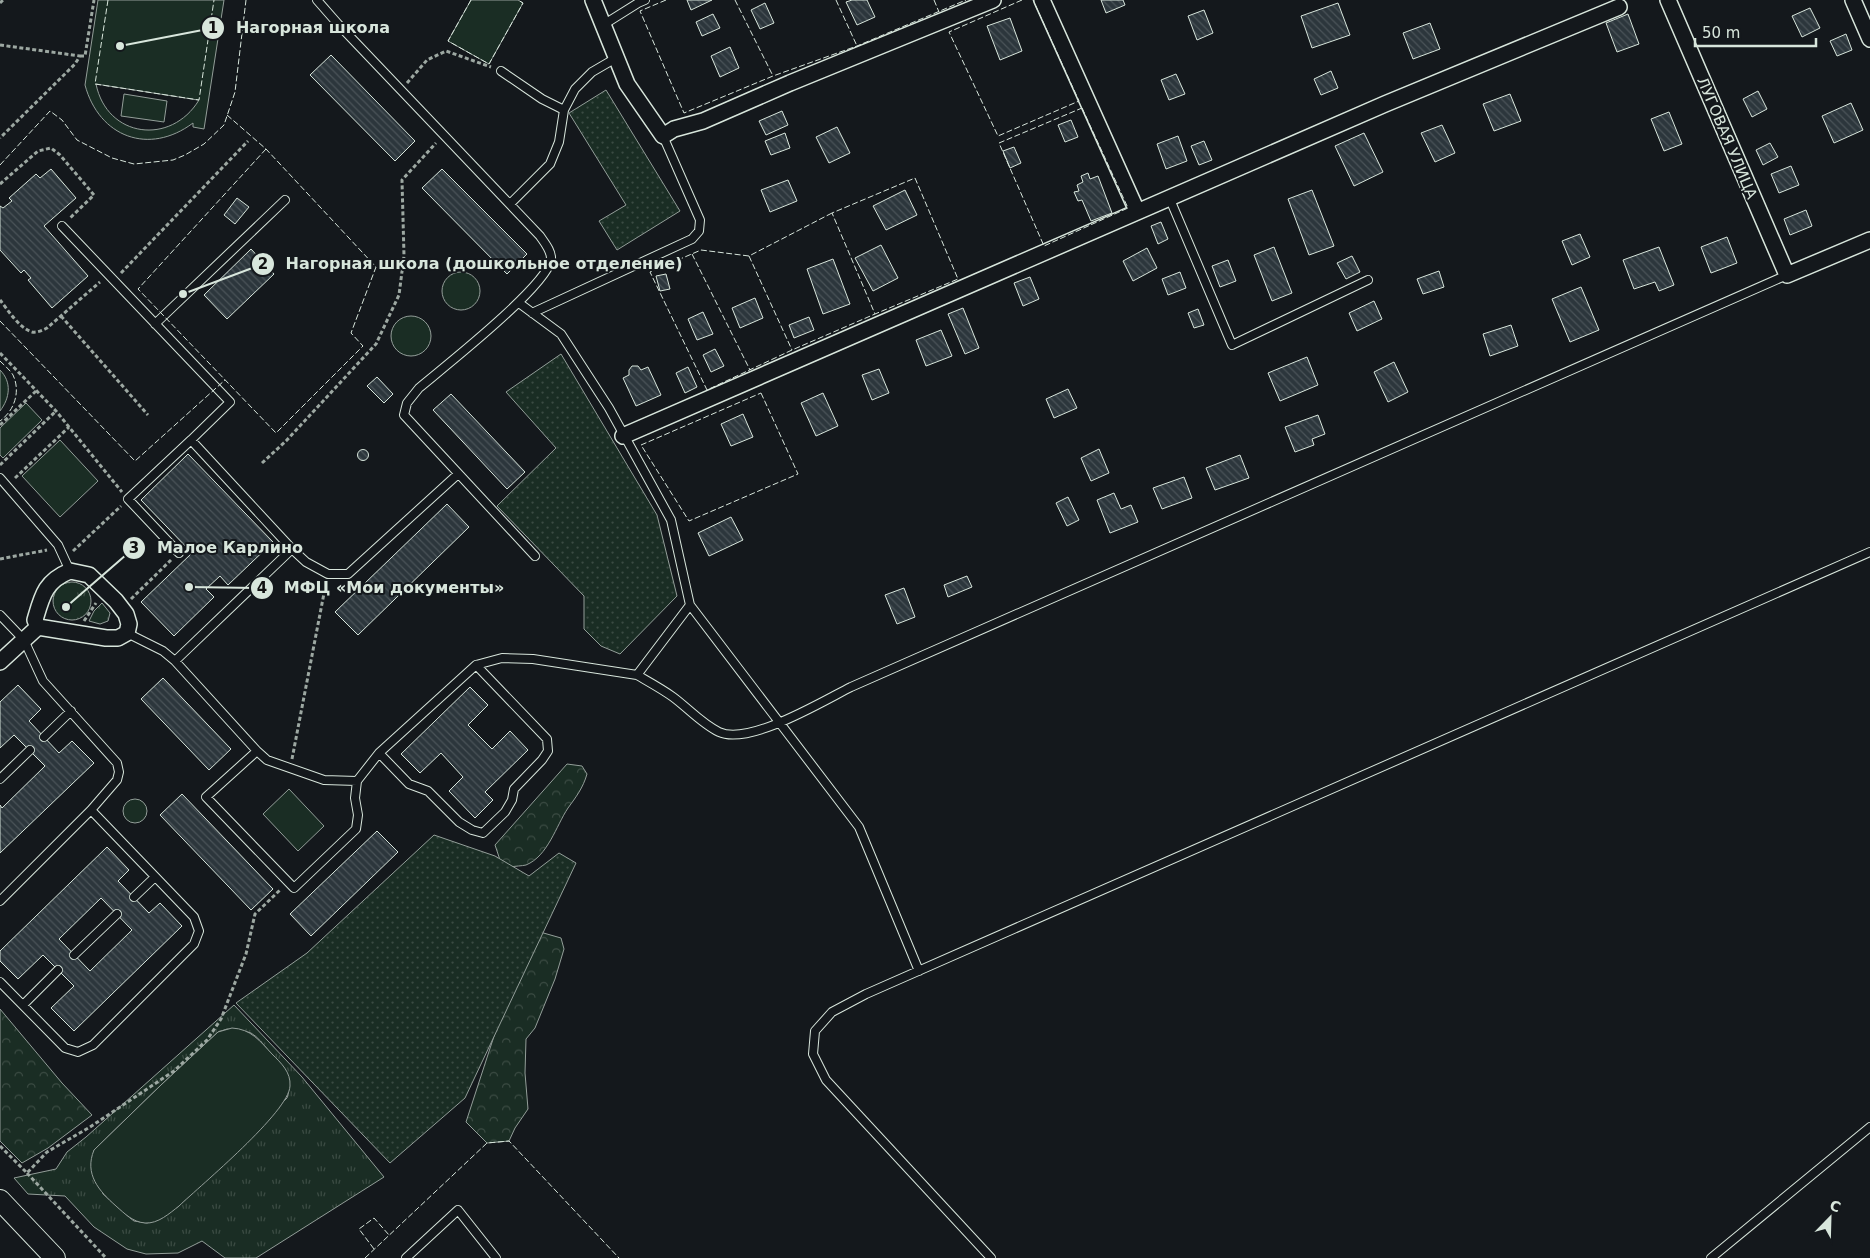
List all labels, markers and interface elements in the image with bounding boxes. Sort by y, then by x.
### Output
callout: Нагорная школа [201,12,400,43]
scale bar [1695,15,1816,47]
text: Нагорная школа [236,18,390,37]
text: 1 [208,19,218,37]
text: 50 m [1702,24,1740,42]
street label: ЛУГОВАЯ УЛИЦА [1693,74,1761,202]
callout: Нагорная школа (дошкольное отделение) [251,248,693,279]
text: Нагорная школа (дошкольное отделение) [285,254,683,273]
text: 2 [258,255,268,273]
callout: Малое Карлино [122,532,313,563]
text: Малое Карлино [157,538,303,557]
text: 3 [129,539,139,557]
callout: МФЦ «Мои документы» [249,572,515,603]
text: МФЦ «Мои документы» [284,578,504,597]
text: 4 [257,579,267,597]
north arrow [1805,1193,1855,1243]
text: С [1827,1197,1843,1215]

